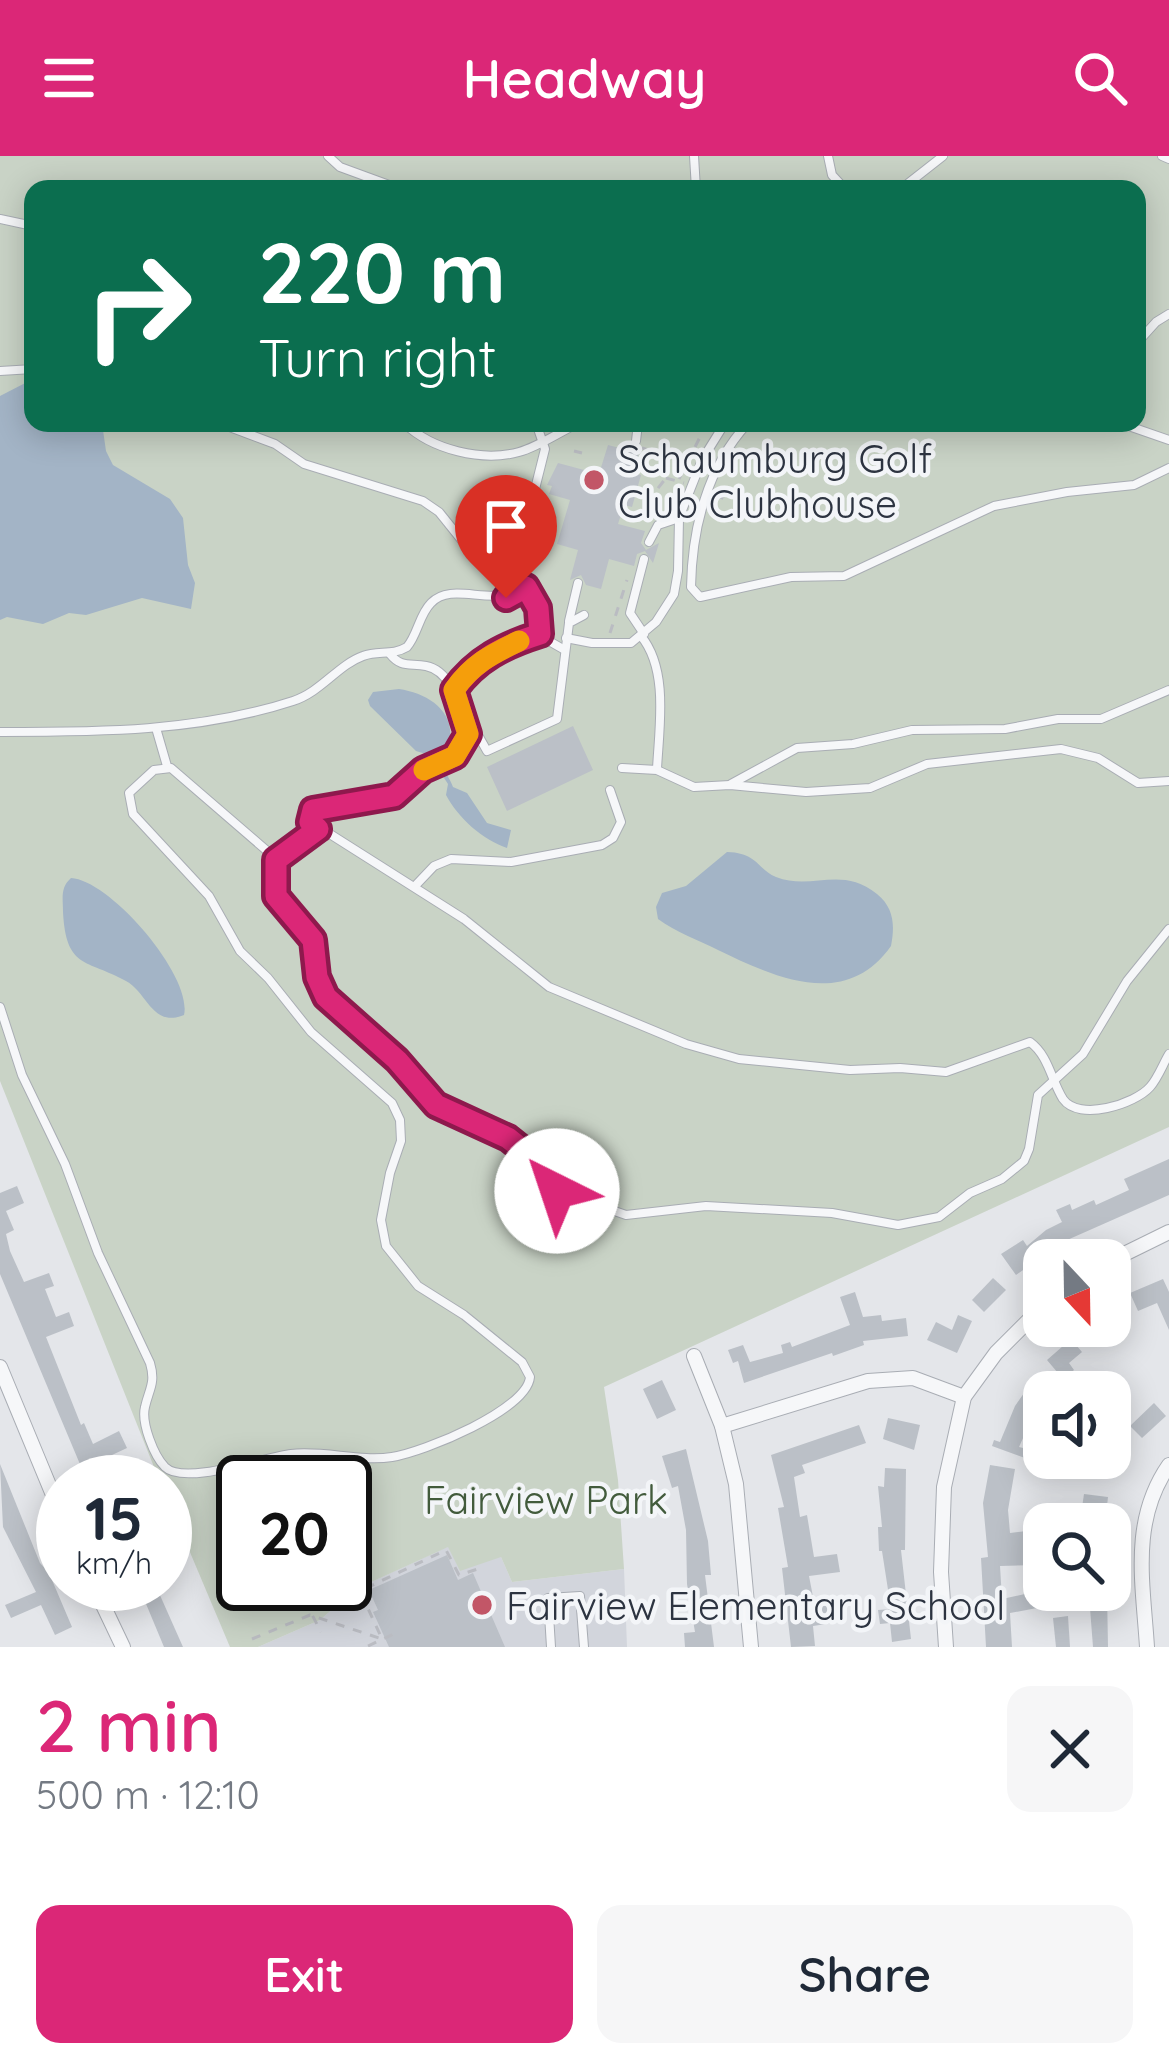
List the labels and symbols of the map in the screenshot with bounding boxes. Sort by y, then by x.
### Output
place label: Schaumburg Golf Club Clubhouse [618,434,932,528]
marker: Schaumburg Golf Club Clubhouse [581,467,607,493]
pin [455,475,557,598]
position arrow [494,1128,620,1254]
north arrow [1023,1239,1131,1347]
speed limit sign: 20 [216,1455,372,1611]
park label: Fairview Park [424,1475,668,1524]
place label: Fairview Elementary School [506,1581,1005,1630]
marker: Fairview Elementary School [469,1592,495,1618]

